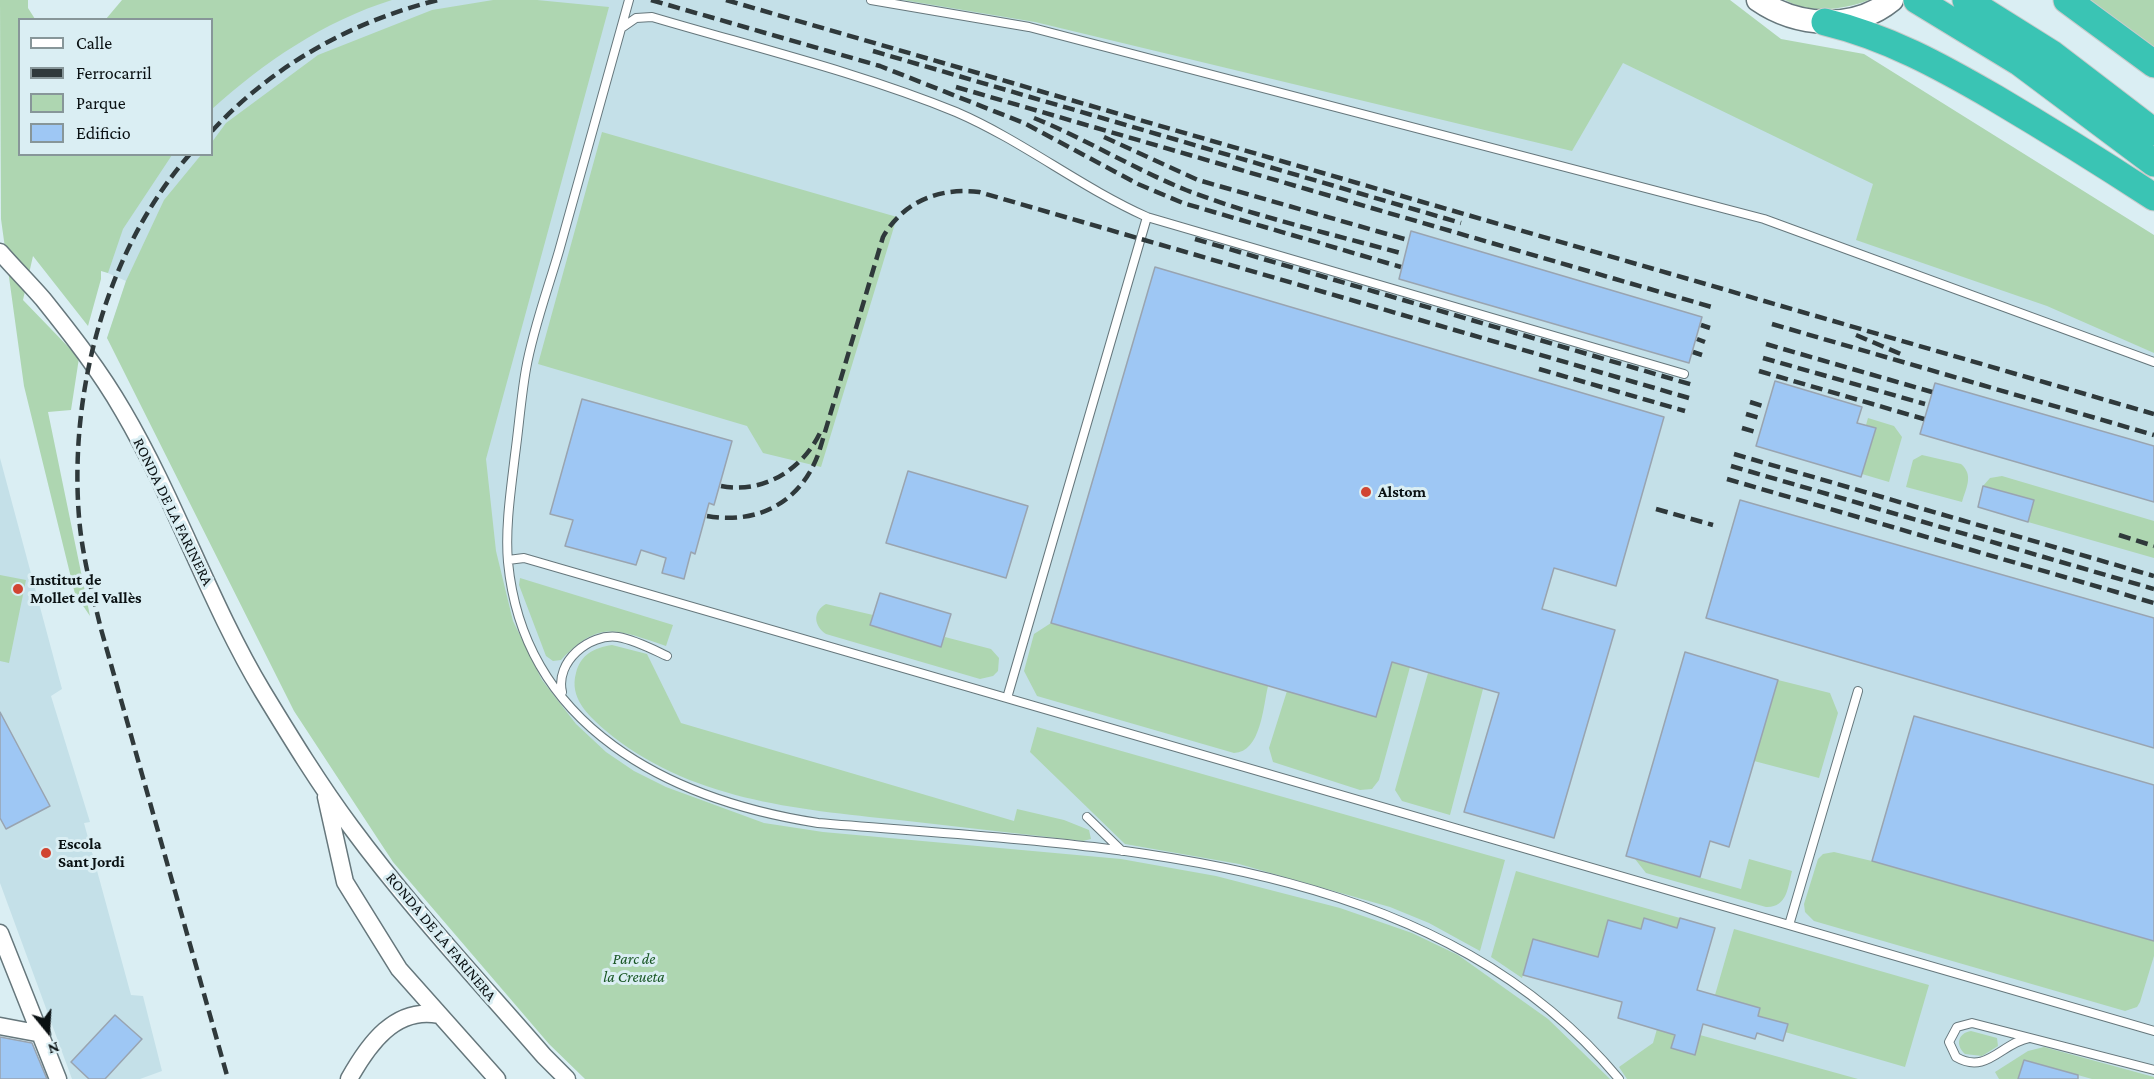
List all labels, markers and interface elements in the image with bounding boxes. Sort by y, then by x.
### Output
legend [18,18,213,156]
text: Calle [76,33,112,53]
text: Ferrocarril [76,63,152,83]
text: Parque [76,93,126,113]
text: Edificio [76,123,131,143]
street label: RONDA DE LA FARINERA [129,435,217,589]
place label: Alstom [1378,482,1426,502]
marker: Alstom [1359,485,1373,499]
place label: Institut de Mollet del Vallès [30,570,142,608]
marker: Institut de Mollet del Vallès [11,582,25,596]
place label: Escola Sant Jordi [58,834,125,872]
marker: Escola Sant Jordi [39,846,53,860]
street label: RONDA DE LA FARINERA [382,869,500,1005]
park label: Parc de la Creueta [603,949,665,987]
north arrow [18,1001,78,1061]
text: N [46,1039,62,1058]

